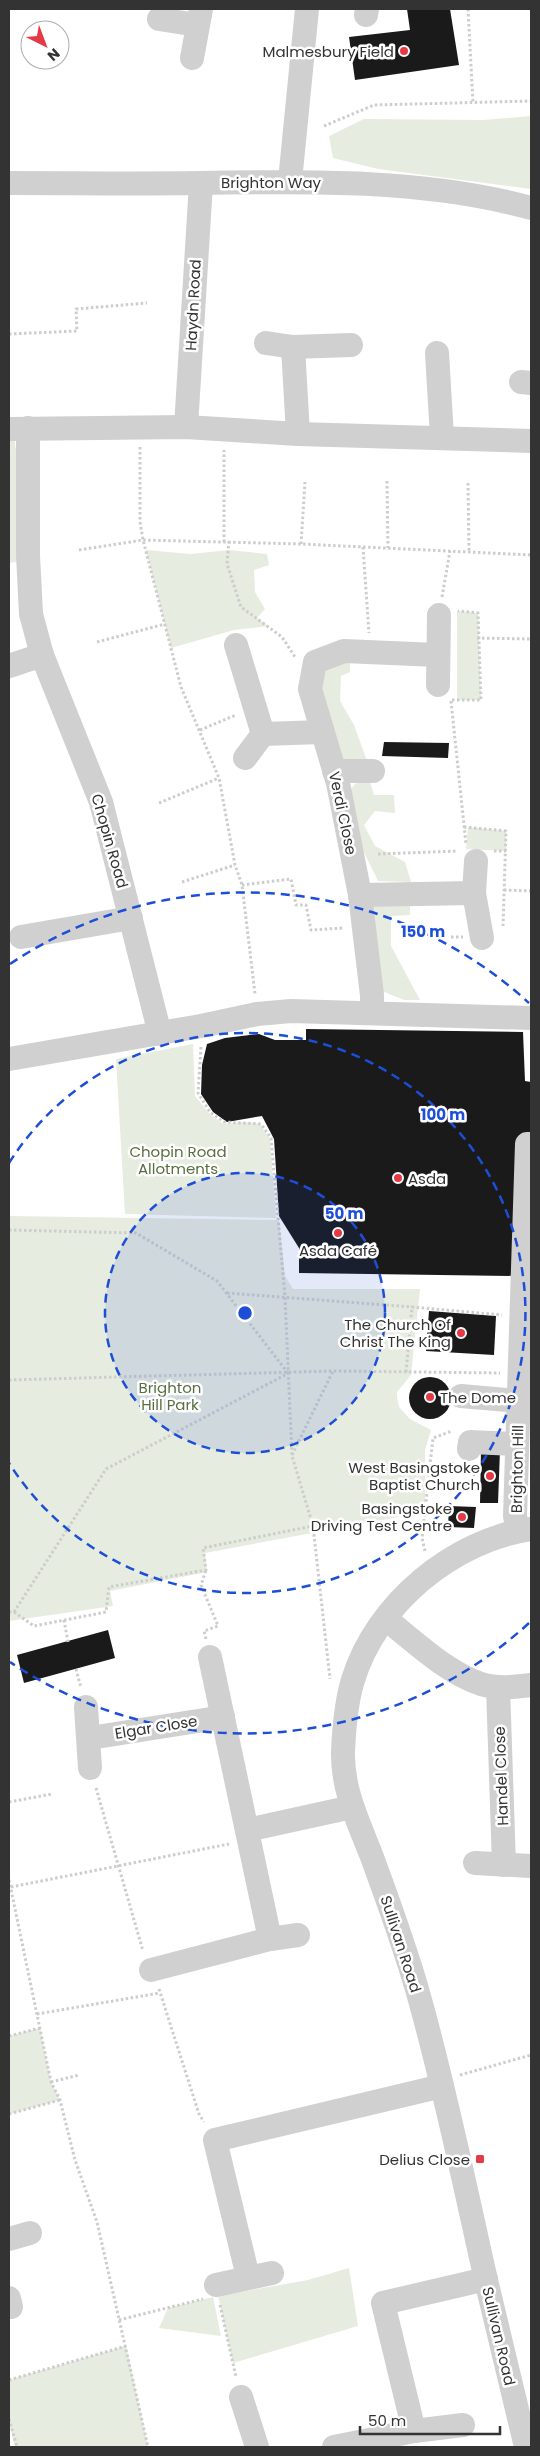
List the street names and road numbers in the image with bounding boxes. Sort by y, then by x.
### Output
street label: Brighton Way [221,172,322,193]
street label: Haydn Road [180,259,206,351]
street label: Verdi Close [324,769,362,857]
street label: Chopin Road [87,791,133,891]
street label: Brighton Hill [506,1425,528,1513]
street label: Elgar Close [113,1710,199,1744]
street label: Handel Close [489,1726,513,1826]
street label: Sullivan Road [375,1893,427,1995]
street label: Sullivan Road [477,2285,521,2387]

